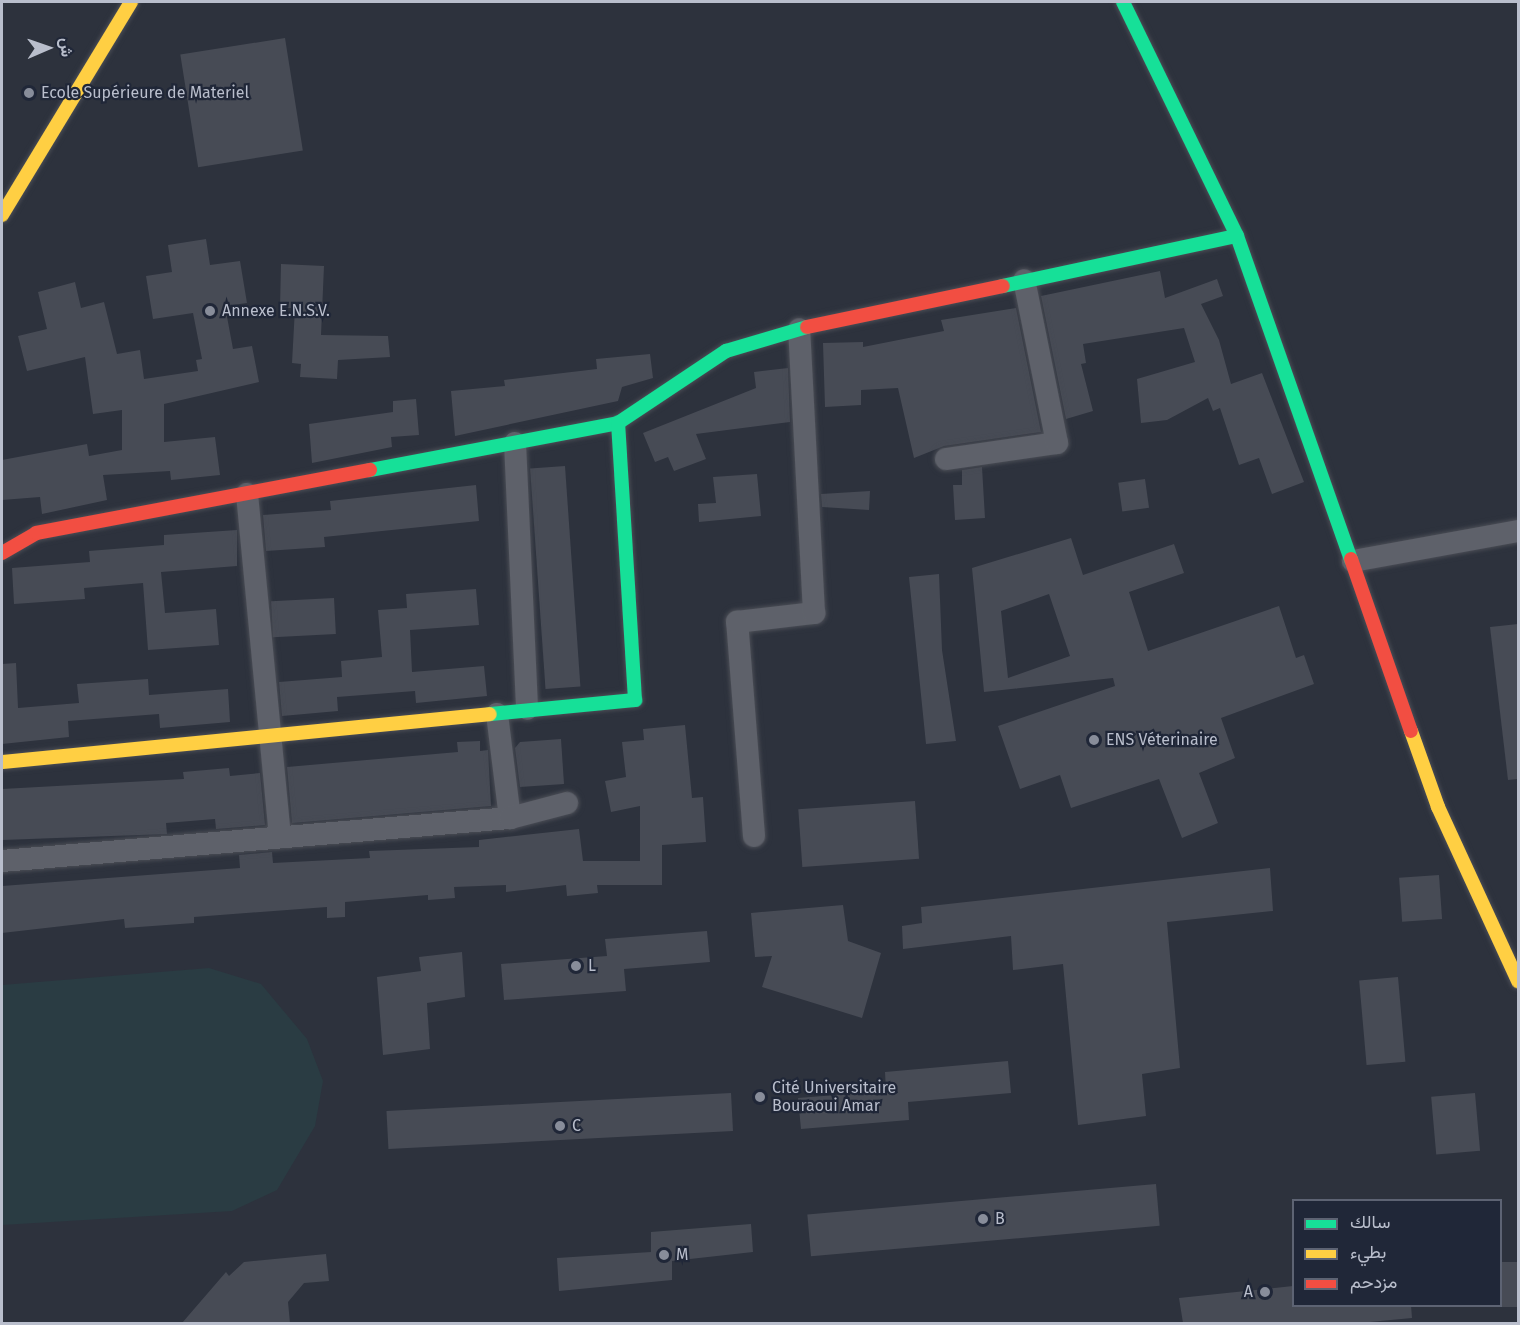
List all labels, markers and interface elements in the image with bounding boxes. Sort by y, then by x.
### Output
north arrow [18,18,78,78]
text: ش [57,37,76,57]
place label: Ecole Supérieure de Materiel [41,83,249,103]
marker: Ecole Supérieure de Materiel [22,86,36,100]
place label: Annexe E.N.S.V. [222,301,330,321]
marker: Annexe E.N.S.V. [203,304,217,318]
place label: ENS Véterinaire [1106,730,1218,750]
marker: ENS Véterinaire [1087,733,1101,747]
place label: L [588,956,596,976]
marker: L [569,959,583,973]
place label: Cité Universitaire Bouraoui Amar [772,1078,896,1116]
marker: Cité Universitaire Bouraoui Amar [753,1090,767,1104]
place label: C [572,1116,581,1136]
marker: C [553,1119,567,1133]
legend [1292,1199,1502,1307]
place label: B [995,1209,1005,1229]
text: سالك [1350,1211,1390,1233]
marker: B [976,1212,990,1226]
text: بطيء [1350,1241,1386,1263]
place label: M [676,1245,688,1265]
marker: M [657,1248,671,1262]
text: مزدحم [1350,1271,1397,1293]
place label: A [1244,1282,1253,1302]
marker: A [1258,1285,1272,1299]

